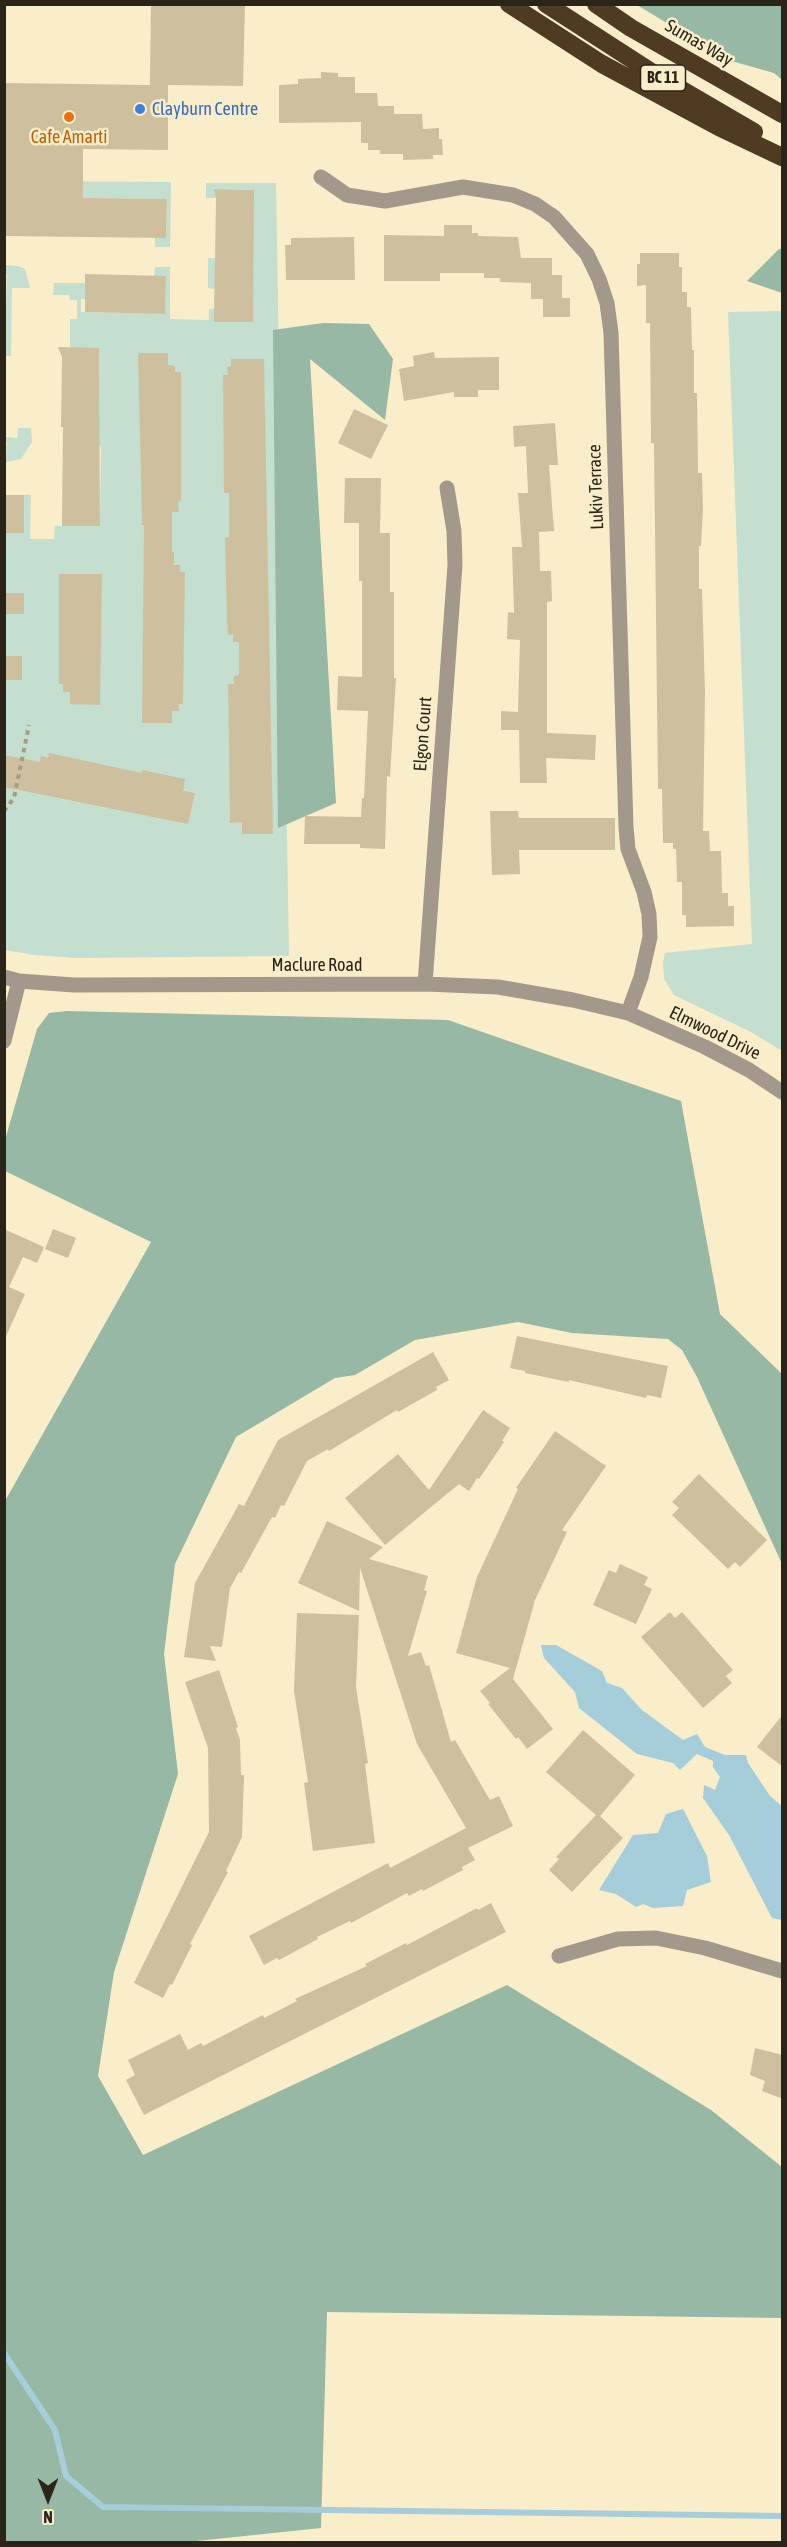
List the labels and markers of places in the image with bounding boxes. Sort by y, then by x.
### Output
place label: Clayburn Centre [152,98,258,120]
marker: Clayburn Centre [133,102,147,116]
marker: Cafe Amarti [62,110,76,124]
place label: Cafe Amarti [31,126,107,148]

